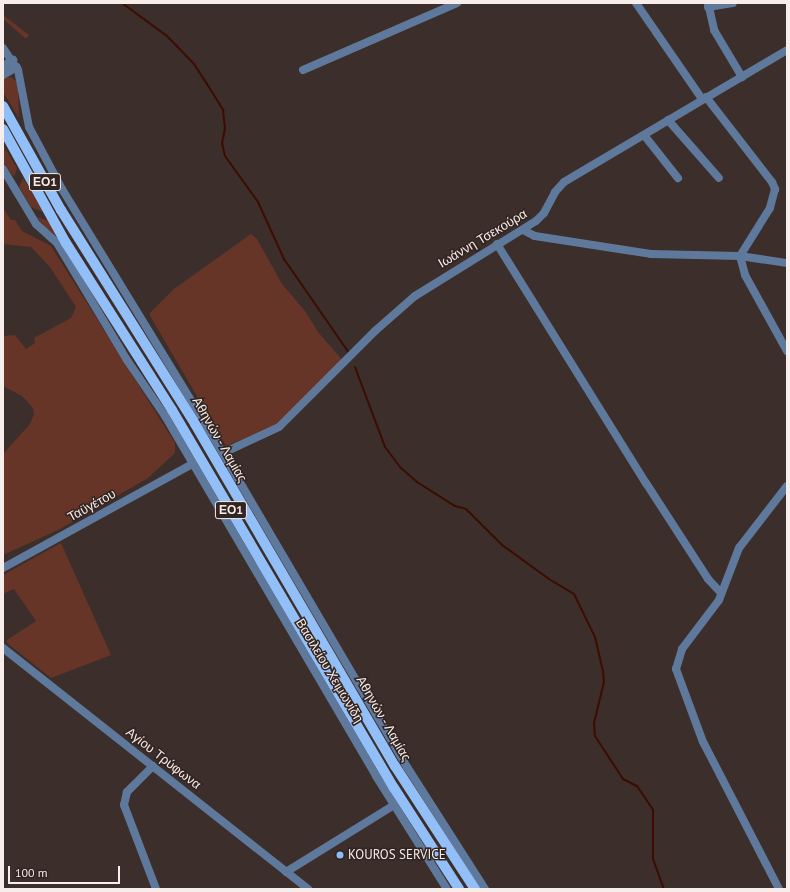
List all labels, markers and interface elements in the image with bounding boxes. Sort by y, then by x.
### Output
road number: ΕΟ1 [28,172,62,192]
street label: Ιωάννη Τσεκούρα [436,206,530,272]
street label: Αθηνών - Λαμίας [188,394,250,486]
street label: Ταϋγέτου [65,486,119,526]
road number: ΕΟ1 [214,500,248,520]
street label: Βασιλείου Χειμωνίδη [292,616,366,726]
street label: Αθηνών - Λαμίας [352,673,414,765]
street label: Αγίου Τρύφωνα [122,725,204,793]
place label: KOUROS SERVICE [348,847,446,863]
marker: KOUROS SERVICE [335,850,345,860]
scale bar [10,858,122,884]
text: 100 m [15,865,48,880]

